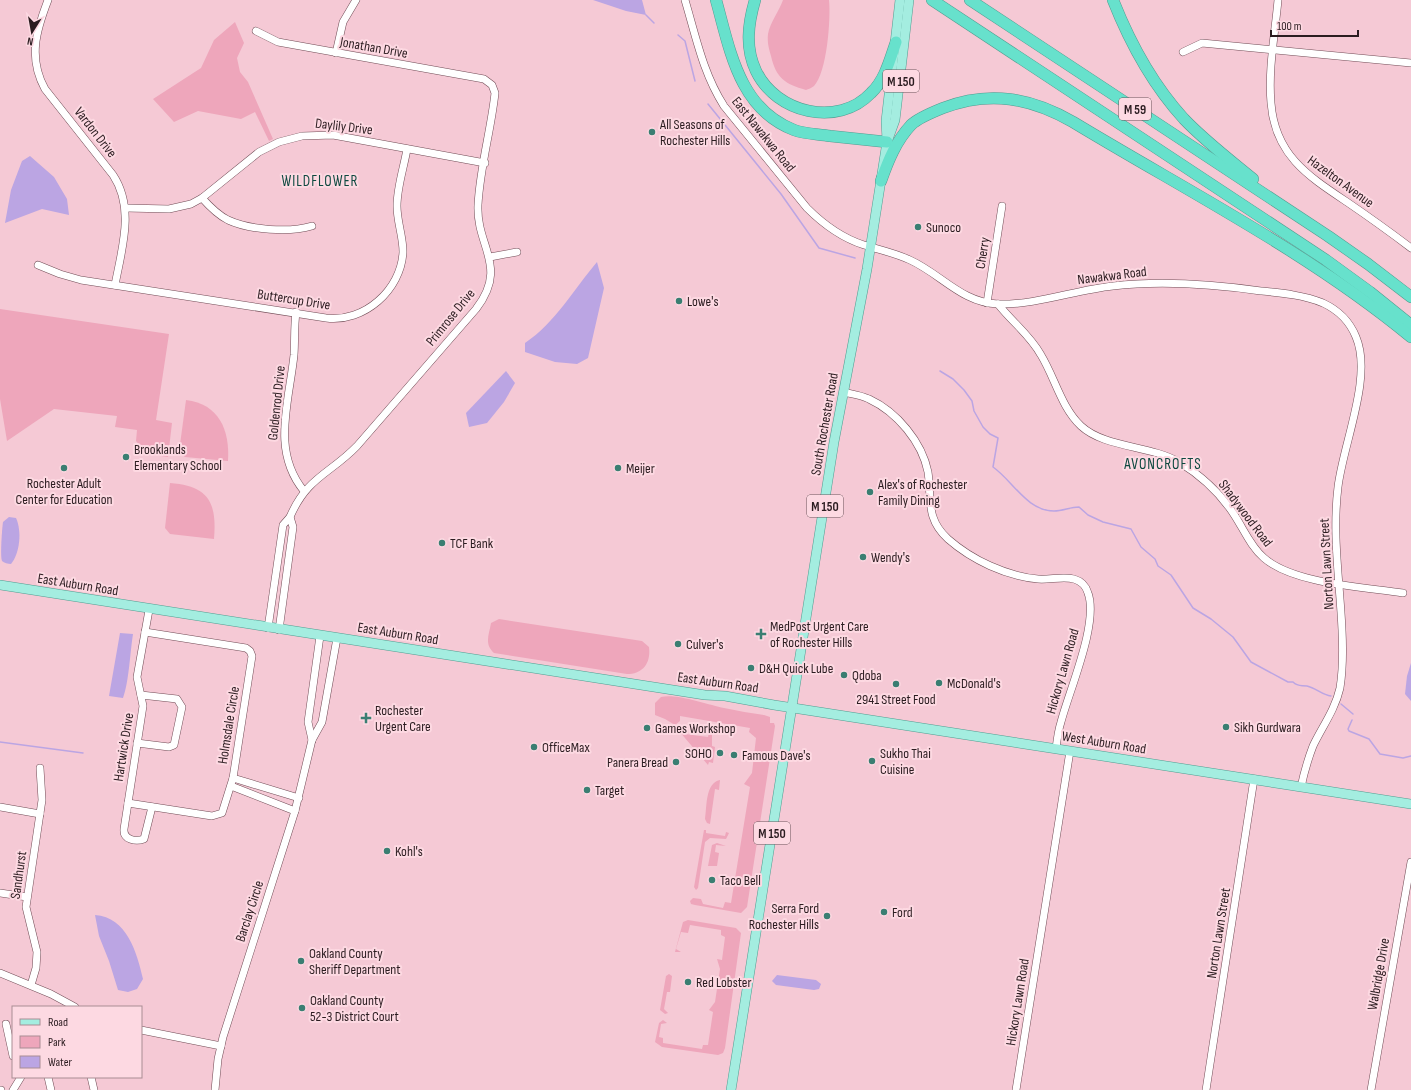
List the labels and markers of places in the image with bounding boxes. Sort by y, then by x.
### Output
place label: All Seasons of Rochester Hills [659,116,730,149]
marker: All Seasons of Rochester Hills [647,127,657,137]
place label: Sunoco [926,219,961,236]
marker: Sunoco [913,222,923,232]
place label: Lowe's [687,293,718,310]
marker: Lowe's [674,296,684,306]
place label: Brooklands Elementary School [134,441,222,474]
marker: Brooklands Elementary School [121,452,131,462]
place label: Meijer [626,460,655,477]
marker: Rochester Adult Center for Education [59,463,69,473]
marker: Meijer [613,463,623,473]
place label: Rochester Adult Center for Education [15,475,113,508]
place label: Alex's of Rochester Family Dining [877,476,967,509]
marker: Alex's of Rochester Family Dining [865,487,875,497]
place label: TCF Bank [450,535,494,552]
marker: TCF Bank [437,538,447,548]
place label: Wendy's [871,549,910,566]
marker: Wendy's [858,552,868,562]
place label: MedPost Urgent Care of Rochester Hills [770,618,869,651]
marker: MedPost Urgent Care of Rochester Hills [755,628,767,640]
place label: Culver's [686,636,723,653]
marker: Culver's [673,639,683,649]
place label: D&H Quick Lube [759,660,833,677]
marker: D&H Quick Lube [746,663,756,673]
place label: Qdoba [852,667,882,684]
marker: Qdoba [839,670,849,680]
place label: McDonald's [947,675,1001,692]
marker: McDonald's [934,678,944,688]
marker: 2941 Street Food [891,679,901,689]
place label: 2941 Street Food [856,691,936,708]
place label: Rochester Urgent Care [375,702,431,735]
marker: Rochester Urgent Care [360,712,372,724]
place label: Sikh Gurdwara [1234,719,1301,736]
place label: Games Workshop [655,720,736,737]
marker: Sikh Gurdwara [1221,722,1231,732]
marker: Games Workshop [642,723,652,733]
place label: OfficeMax [542,739,590,756]
marker: OfficeMax [529,742,539,752]
place label: SOHO [685,745,712,762]
place label: Sukho Thai Cuisine [880,745,931,778]
place label: Famous Dave's [742,747,811,764]
marker: SOHO [715,748,725,758]
marker: Famous Dave's [729,750,739,760]
place label: Panera Bread [607,754,668,771]
marker: Sukho Thai Cuisine [867,756,877,766]
marker: Panera Bread [671,757,681,767]
place label: Target [595,782,624,799]
marker: Target [582,785,592,795]
place label: Kohl's [395,843,423,860]
marker: Kohl's [382,846,392,856]
place label: Taco Bell [720,872,761,889]
marker: Taco Bell [707,875,717,885]
place label: Serra Ford Rochester Hills [749,900,819,933]
place label: Ford [892,904,913,921]
marker: Ford [879,907,889,917]
marker: Serra Ford Rochester Hills [822,911,832,921]
place label: Oakland County Sheriff Department [309,945,401,978]
marker: Oakland County Sheriff Department [296,956,306,966]
place label: Red Lobster [696,974,751,991]
marker: Red Lobster [683,977,693,987]
place label: Oakland County 52-3 District Court [310,992,399,1025]
marker: Oakland County 52-3 District Court [297,1003,307,1013]

